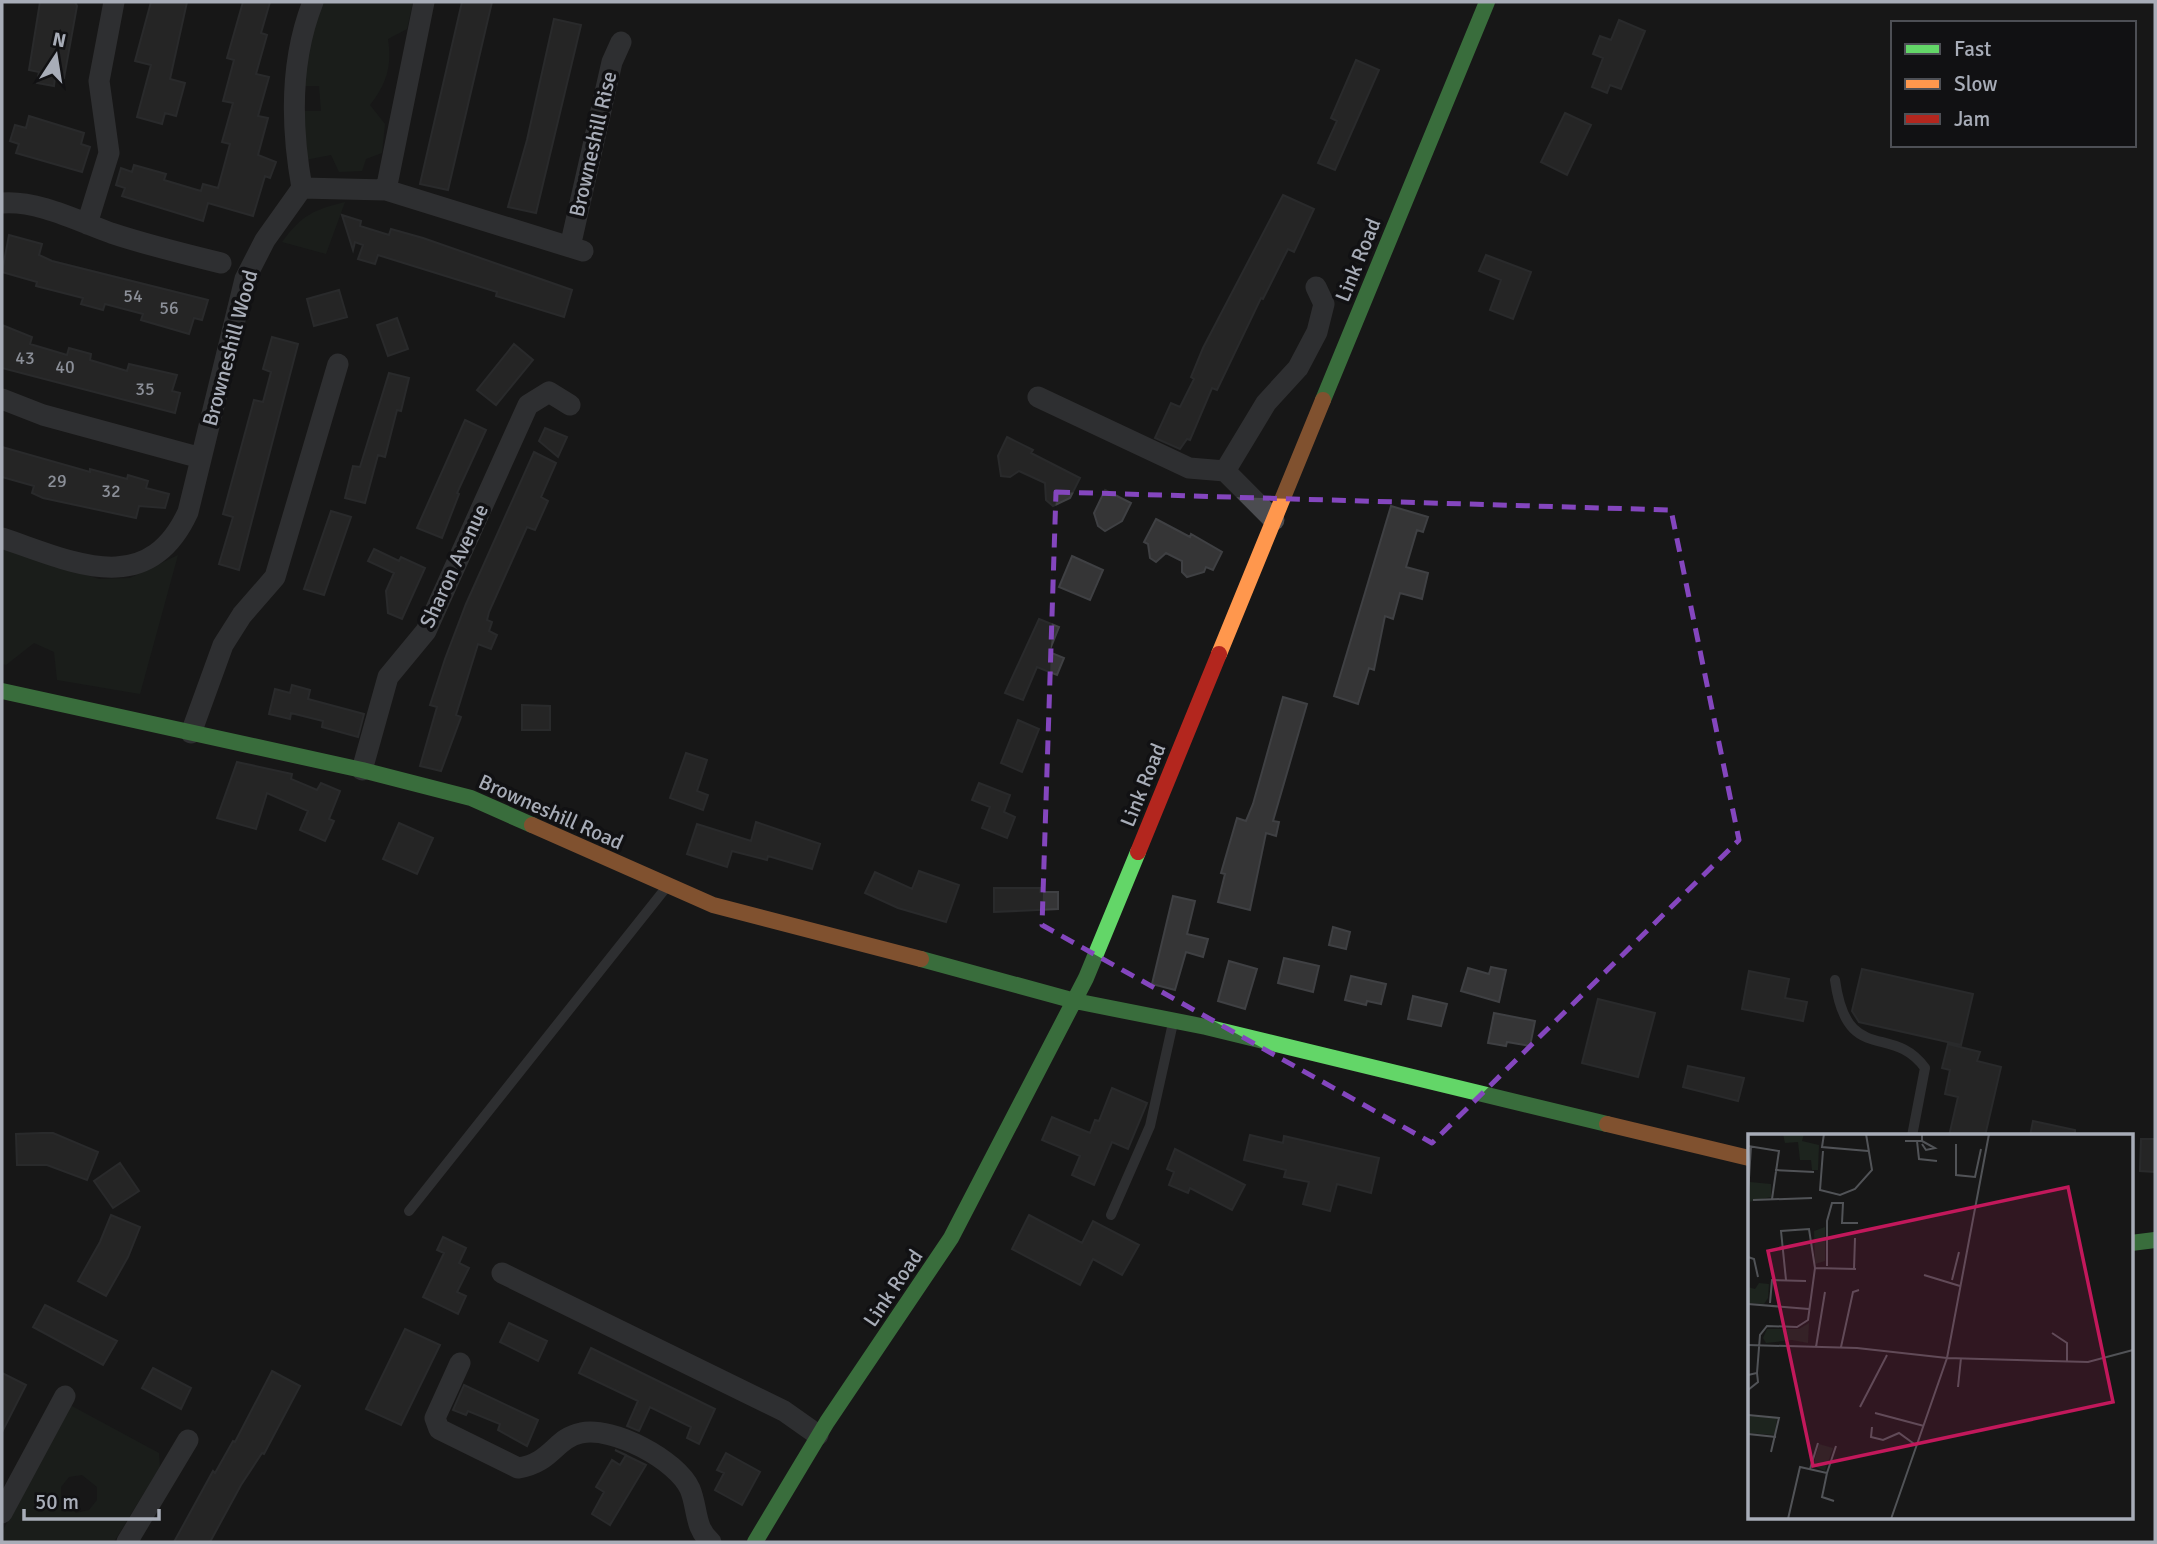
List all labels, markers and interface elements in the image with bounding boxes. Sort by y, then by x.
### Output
north arrow [21,21,91,91]
legend [1891,21,2136,147]
text: N [50,27,68,53]
text: Fast [1954,36,1991,62]
street label: Browneshill Rise [564,69,622,219]
text: Slow [1954,71,1998,97]
text: Jam [1954,106,1990,132]
street label: Link Road [1329,214,1387,306]
street label: Browneshill Wood [197,267,263,429]
house number: 54 [123,285,143,307]
house number: 56 [159,297,179,319]
house number: 43 [15,347,35,369]
house number: 40 [55,356,75,378]
house number: 35 [135,378,155,400]
house number: 29 [47,470,67,492]
house number: 32 [101,480,121,502]
street label: Sharon Avenue [414,500,494,632]
street label: Link Road [1114,739,1172,831]
street label: Browneshill Road [475,768,627,856]
inset map [1748,1134,2132,1520]
street label: Link Road [858,1244,928,1332]
scale bar [24,1478,159,1522]
text: 50 m [35,1489,79,1515]

